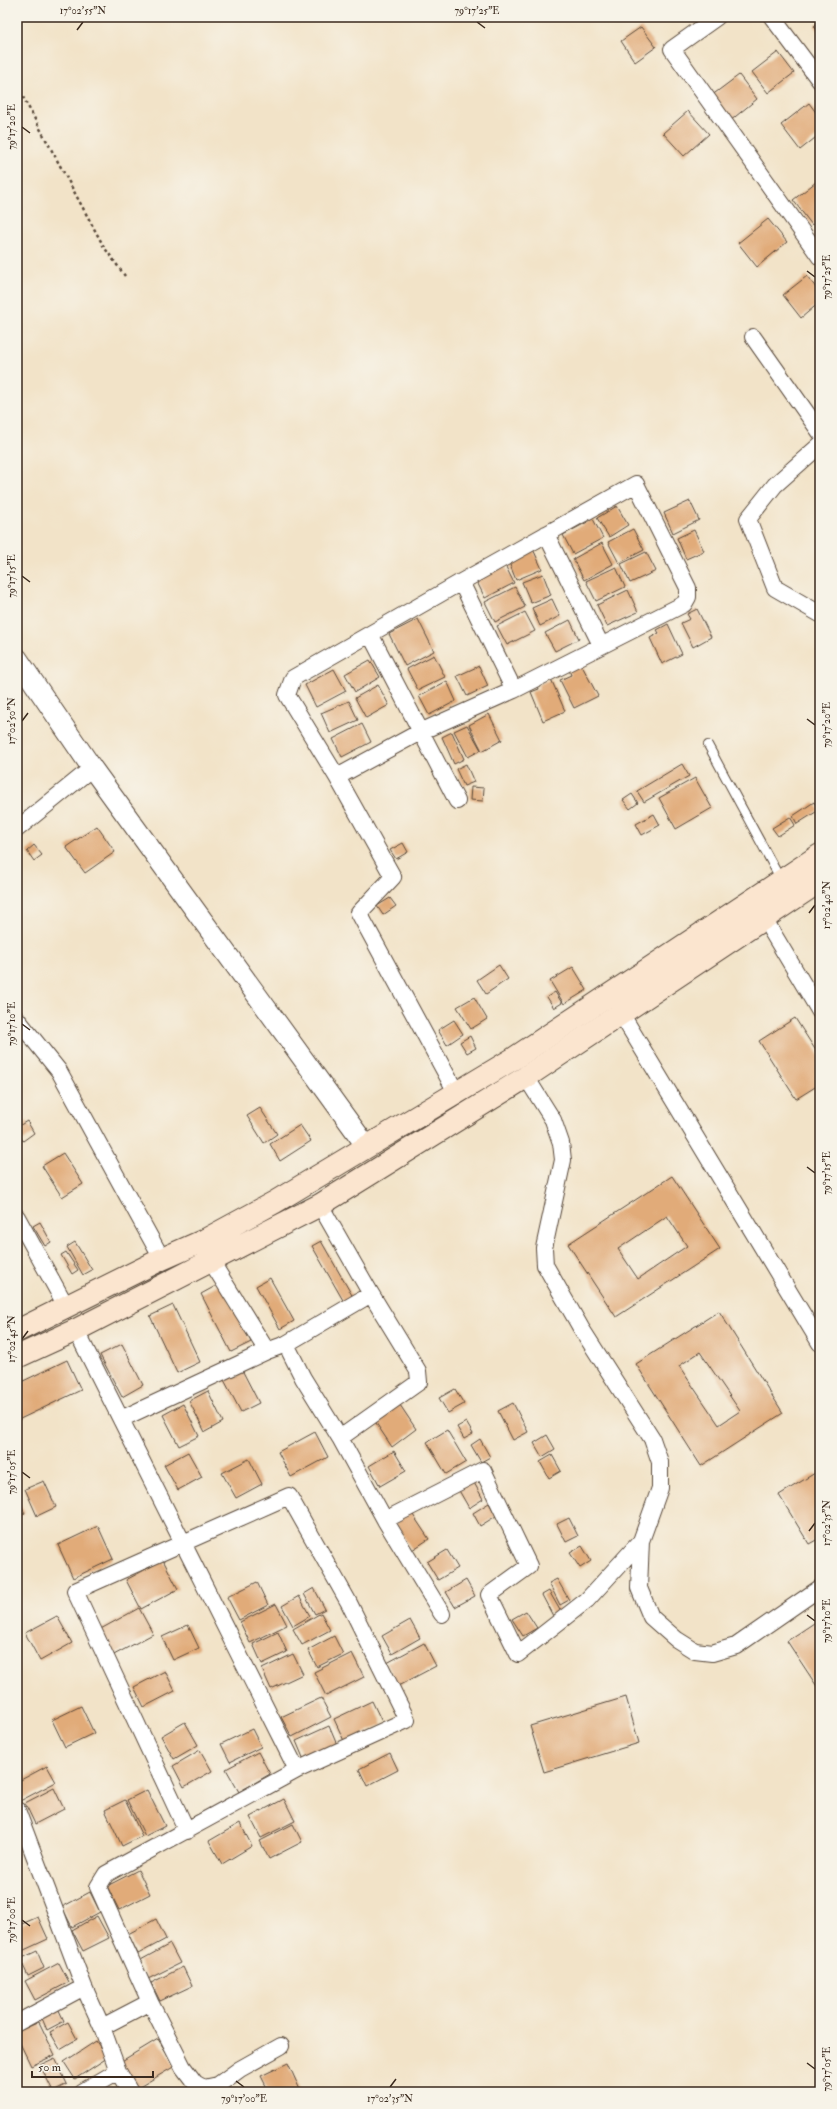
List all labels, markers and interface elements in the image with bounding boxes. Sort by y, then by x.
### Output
text: 17°02'55"N [60,5,106,17]
text: 79°17'25"E [455,5,499,17]
text: 79°17'20"E [6,104,18,150]
text: 79°17'25"E [821,255,833,299]
text: 79°17'15"E [6,554,18,598]
text: 17°02'50"N [6,697,18,745]
text: 79°17'20"E [821,702,833,748]
text: 17°02'40"N [821,881,833,929]
text: 79°17'10"E [6,1002,18,1046]
text: 79°17'15"E [821,1151,833,1195]
text: 17°02'45"N [6,1315,18,1363]
text: 79°17'05"E [6,1449,18,1495]
text: 17°02'35"N [821,1500,833,1546]
text: 79°17'10"E [821,1599,833,1643]
text: 79°17'00"E [6,1897,18,1943]
text: 79°17'05"E [821,2046,833,2092]
scale bar [32,2053,153,2079]
text: 50 m [38,2060,62,2075]
text: 79°17'00"E [221,2093,267,2105]
text: 17°02'35"N [367,2093,413,2105]

